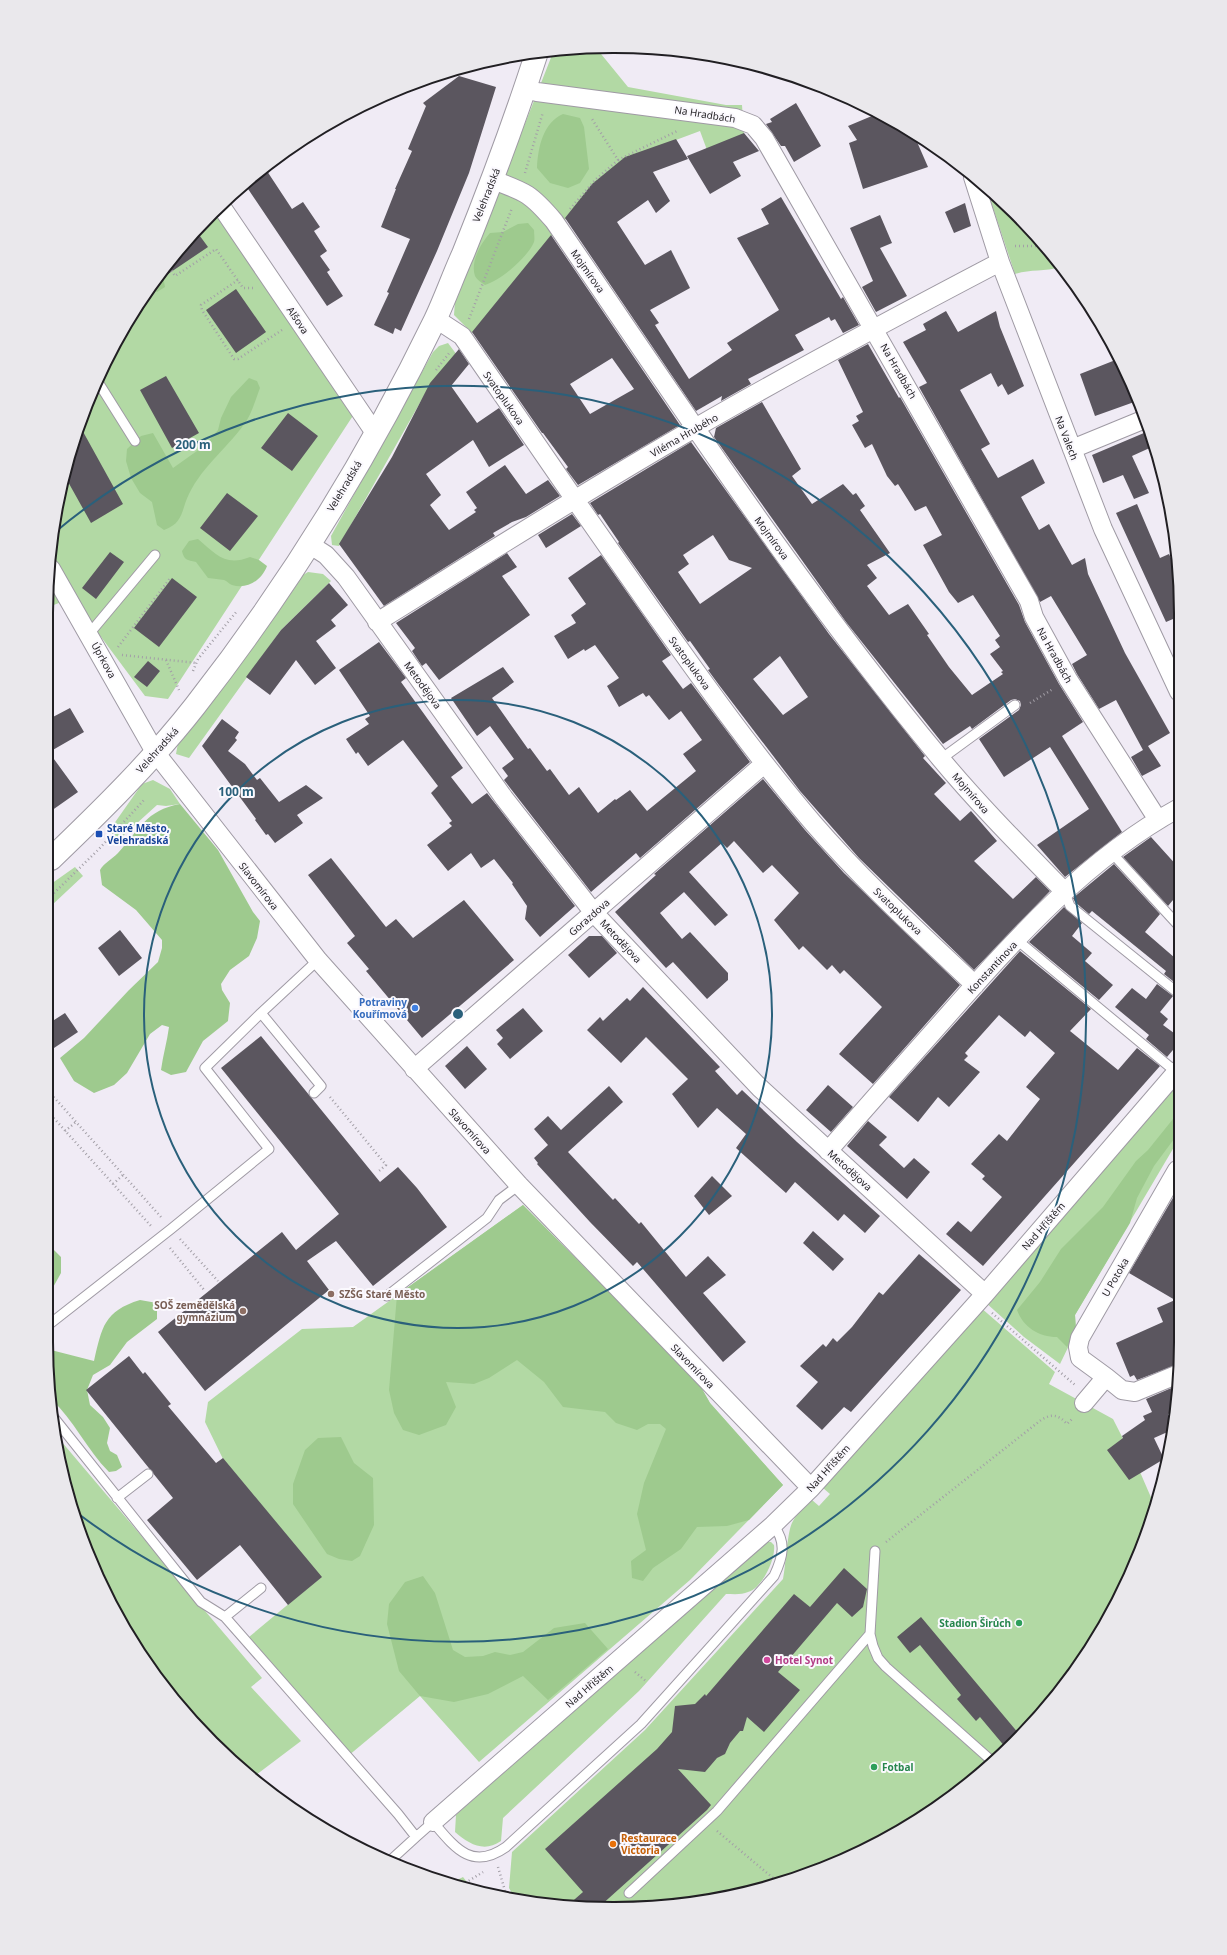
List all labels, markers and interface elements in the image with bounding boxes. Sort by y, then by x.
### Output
street label: Na Hradbách [673,102,737,126]
street label: Velehradská [469,166,503,224]
street label: Mojmírova [568,246,608,296]
street label: Alšova [284,304,312,336]
street label: Na Hradbách [878,341,920,401]
street label: Svatoplukova [480,368,528,428]
street label: Viléma Hrubého [648,410,720,460]
street label: Na Valech [1052,414,1082,462]
text: 200 m [175,436,211,453]
street label: Velehradská [323,458,365,514]
street label: Mojmírova [752,514,792,562]
street label: Na Hradbách [1034,625,1076,685]
street label: Svatoplukova [666,634,714,692]
street label: Úprkova [88,639,120,681]
street label: Metodějova [401,659,445,711]
street label: Velehradská [133,724,181,776]
street label: Mojmírova [949,769,993,817]
text: 100 m [218,783,254,800]
place label: Staré Město, Velehradská [107,821,170,847]
marker: Staré Město, Velehradská [94,829,104,839]
street label: Slavomírova [236,859,282,913]
street label: Svatoplukova [871,884,925,938]
street label: Gorazdova [565,895,613,939]
street label: Metodějova [597,916,645,966]
street label: Konstantinova [964,938,1020,996]
place label: Potraviny Kouřímová [353,995,407,1021]
marker: Potraviny Kouřímová [410,1003,420,1013]
centre of rings [451,1007,465,1021]
street label: Slavomírova [446,1105,494,1157]
street label: Metodějova [825,1146,875,1194]
street label: Nad Hřištěm [1018,1199,1068,1253]
street label: U Potoka [1098,1255,1132,1299]
place label: SZŠG Staré Město [339,1287,425,1301]
marker: SZŠG Staré Město [326,1289,336,1299]
place label: SOŠ zemědělská gymnázium [154,1298,235,1324]
marker: SOŠ zemědělská gymnázium [238,1306,248,1316]
street label: Slavomírova [668,1341,718,1391]
street label: Nad Hřištěm [803,1441,853,1495]
place label: Stadion Širůch [939,1616,1011,1630]
marker: Stadion Širůch [1014,1618,1024,1628]
place label: Hotel Synot [775,1653,834,1667]
marker: Hotel Synot [762,1655,772,1665]
street label: Nad Hřištěm [562,1661,616,1711]
place label: Fotbal [882,1760,913,1774]
marker: Fotbal [869,1762,879,1772]
place label: Restaurace Victoria [621,1831,677,1857]
marker: Restaurace Victoria [608,1839,618,1849]

